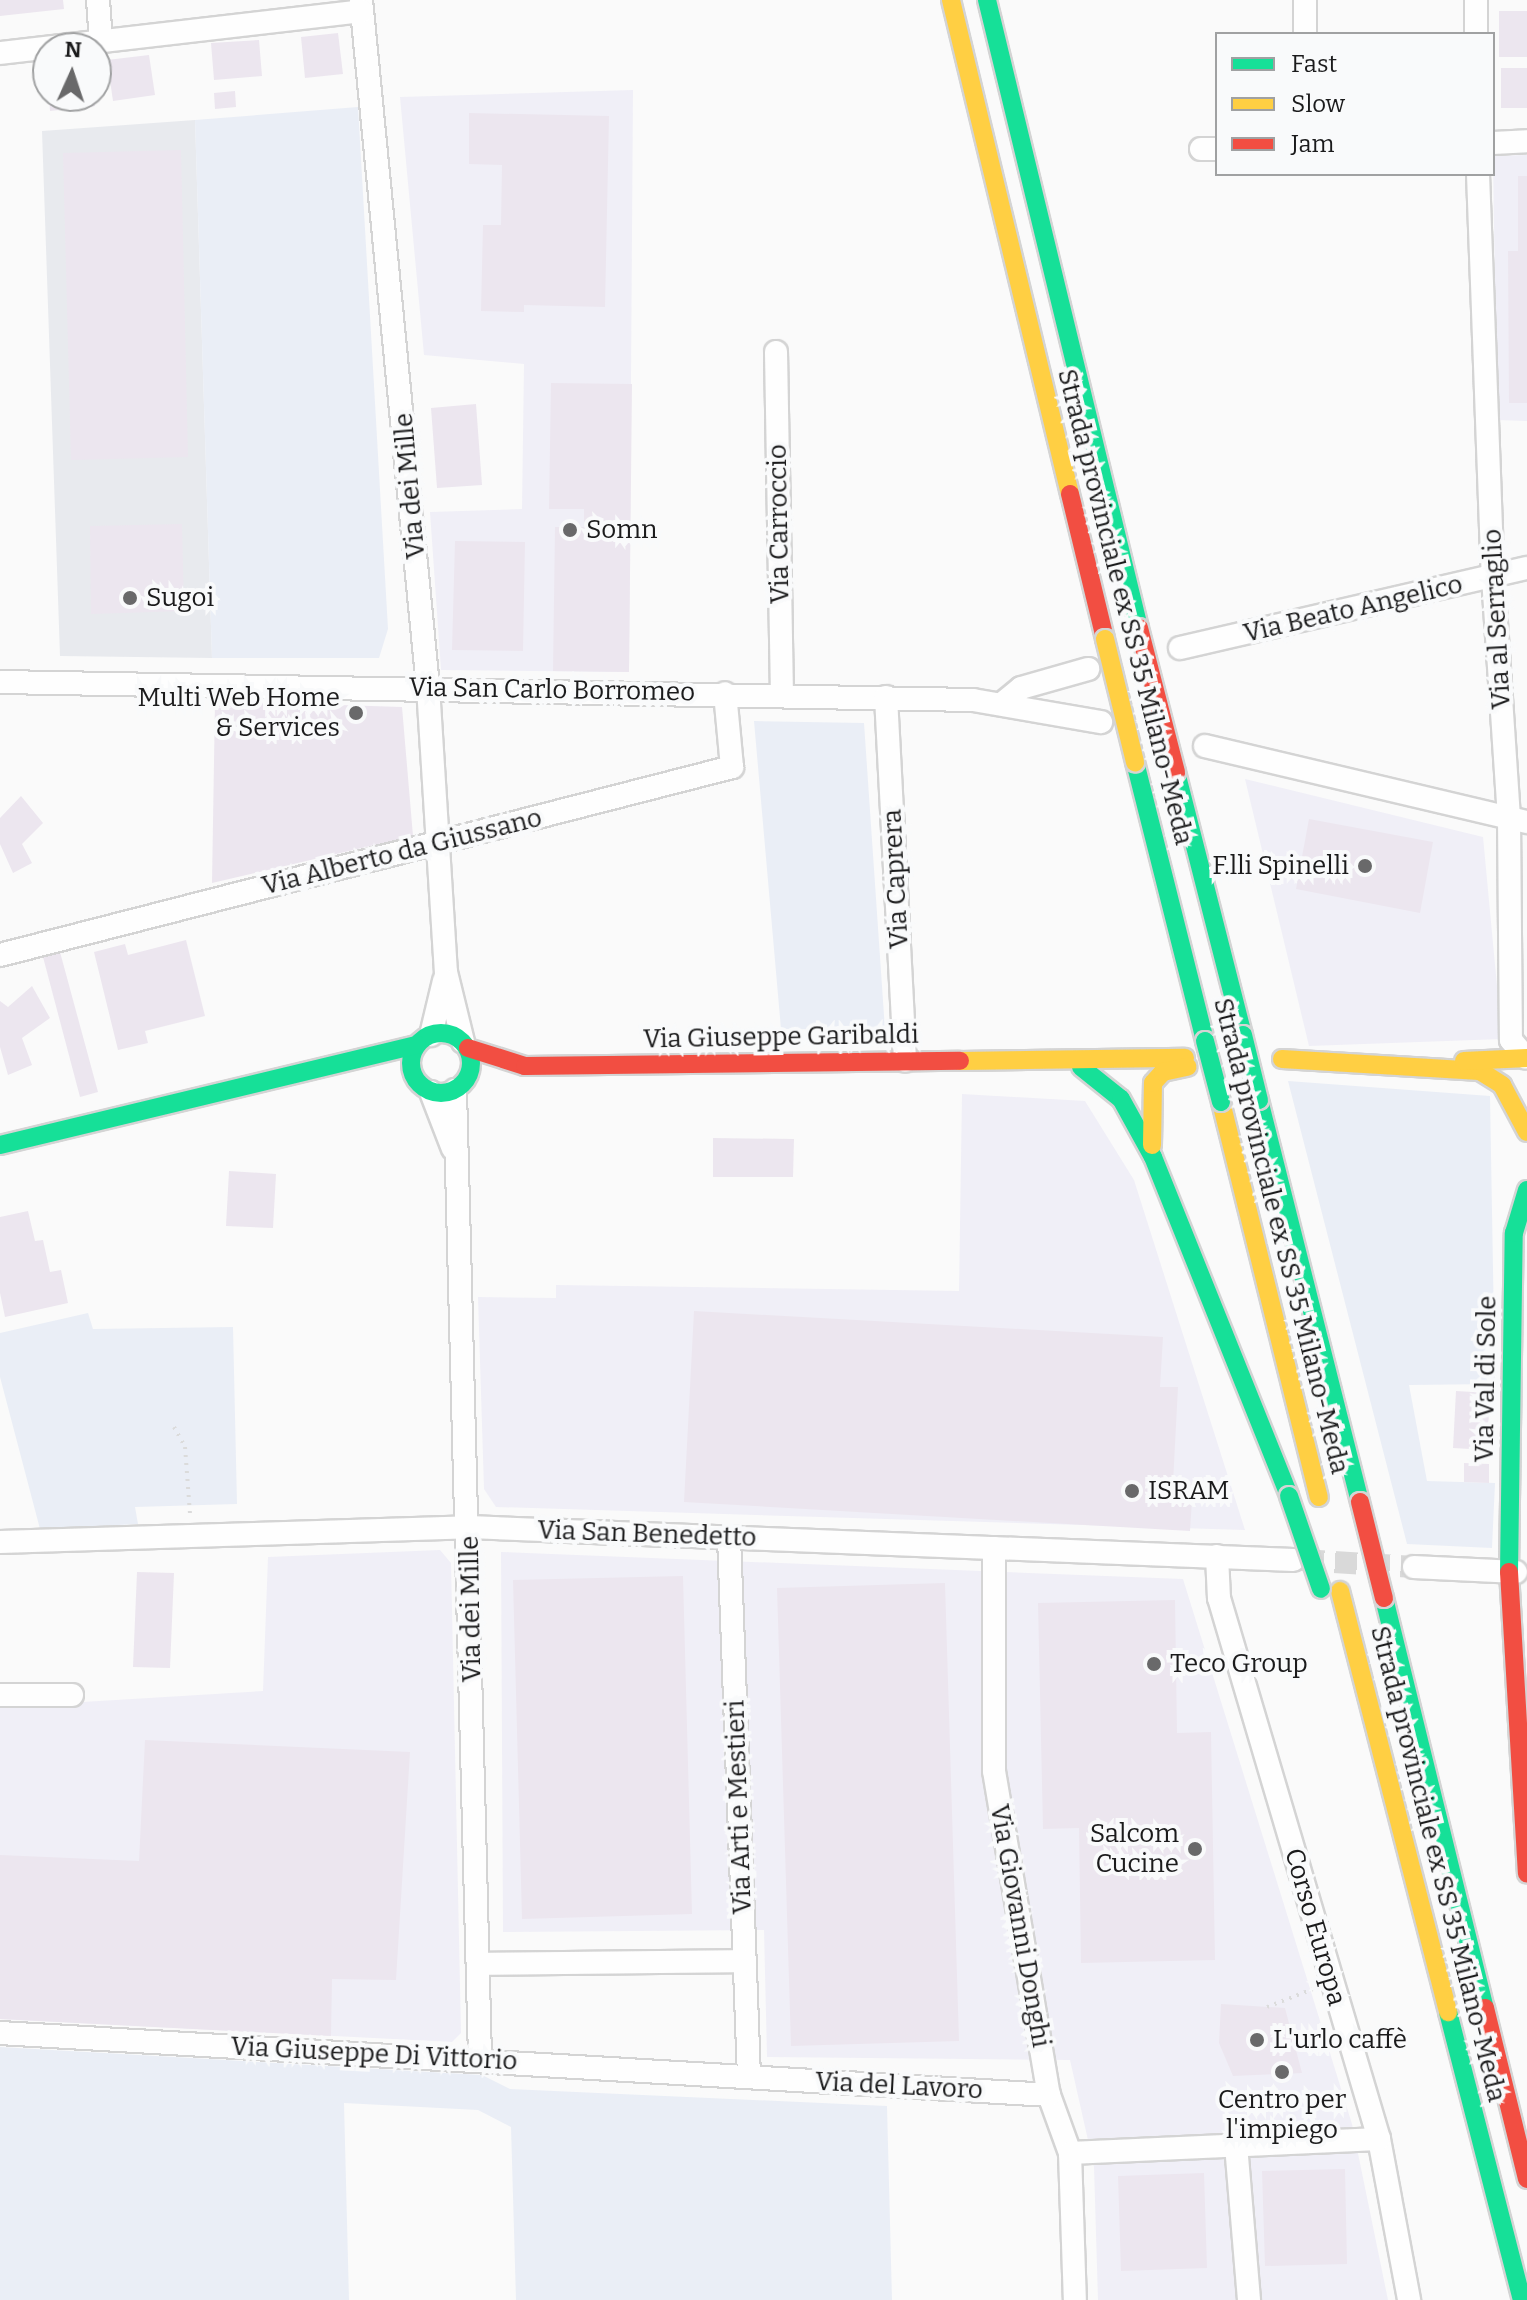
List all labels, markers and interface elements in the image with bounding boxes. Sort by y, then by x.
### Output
north arrow [32,32,112,112]
legend [1215,32,1495,176]
text: N [64,36,82,63]
text: Fast [1291,50,1337,78]
text: Slow [1291,90,1345,118]
text: Jam [1291,130,1334,158]
street label: Strada provinciale ex SS 35 Milano-Meda [1051,366,1199,848]
street label: Via dei Mille [388,412,432,560]
street label: Via Carroccio [762,444,796,604]
place label: Somn [586,514,657,546]
marker: Somn [561,521,579,539]
street label: Via al Serraglio [1477,528,1517,710]
street label: Via Beato Angelico [1241,569,1465,649]
place label: Sugoi [146,582,214,614]
marker: Sugoi [121,589,139,607]
street label: Via San Carlo Borromeo [409,672,695,708]
place label: Multi Web Home & Services [137,682,340,744]
marker: Multi Web Home & Services [347,704,365,722]
street label: Via Alberto da Giussano [259,802,545,902]
street label: Via Caprera [877,808,915,950]
place label: F.lli Spinelli [1212,850,1349,882]
marker: F.lli Spinelli [1356,857,1374,875]
street label: Strada provinciale ex SS 35 Milano-Meda [1207,995,1355,1477]
street label: Via Giuseppe Garibaldi [643,1019,919,1055]
street label: Via Val di Sole [1469,1295,1503,1463]
place label: ISRAM [1148,1475,1230,1507]
marker: ISRAM [1123,1482,1141,1500]
street label: Via San Benedetto [537,1515,757,1553]
street label: Via dei Mille [454,1536,488,1682]
street label: Strada provinciale ex SS 35 Milano-Meda [1364,1623,1512,2105]
place label: Teco Group [1170,1648,1308,1680]
marker: Teco Group [1145,1655,1163,1673]
street label: Via Arti e Mestieri [720,1699,758,1915]
street label: Via Giovanni Donghi [983,1802,1057,2050]
place label: Salcom Cucine [1090,1818,1179,1880]
marker: Salcom Cucine [1186,1840,1204,1858]
street label: Corso Europa [1278,1845,1352,2009]
place label: L'urlo caffè [1273,2024,1407,2056]
street label: Via Giuseppe Di Vittorio [230,2031,518,2077]
marker: L'urlo caffè [1248,2031,1266,2049]
marker: Centro per l'impiego [1273,2063,1291,2081]
street label: Via del Lavoro [815,2066,983,2106]
place label: Centro per l'impiego [1218,2084,1346,2146]

